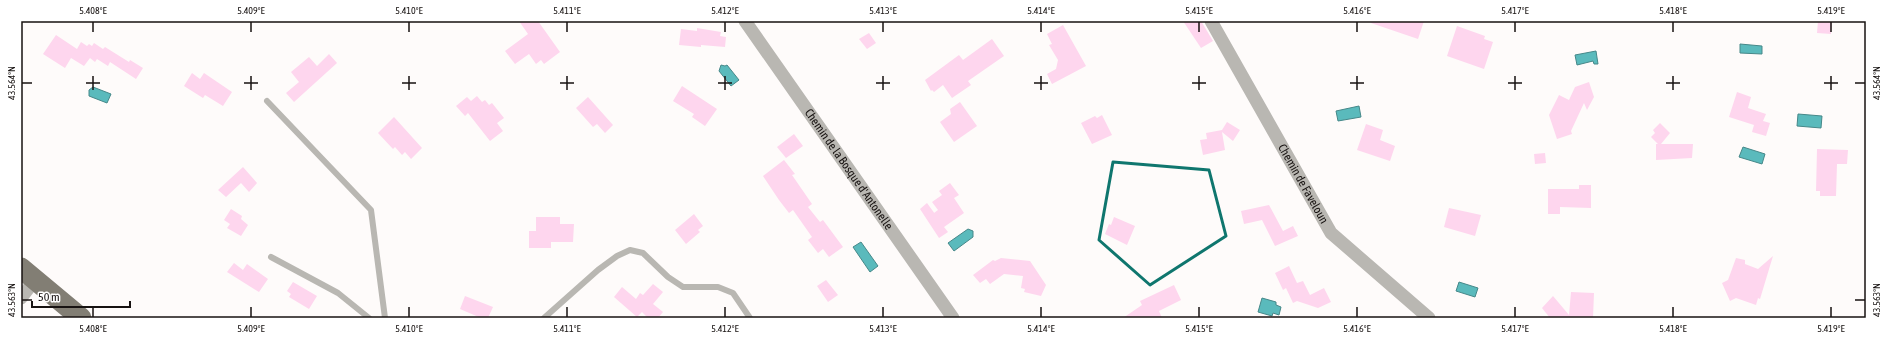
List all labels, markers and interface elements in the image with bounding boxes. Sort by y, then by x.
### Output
text: 5.408°E [79,5,108,16]
text: 5.409°E [237,5,266,16]
text: 5.410°E [395,5,424,16]
text: 5.411°E [553,5,582,16]
text: 5.412°E [711,5,740,16]
text: 5.413°E [869,5,898,16]
text: 5.414°E [1027,5,1056,16]
text: 5.415°E [1185,5,1214,16]
text: 5.416°E [1343,5,1372,16]
text: 5.417°E [1501,5,1530,16]
text: 5.418°E [1659,5,1688,16]
text: 5.419°E [1817,5,1846,16]
text: 43.564°N [6,66,17,100]
text: 43.564°N [1871,66,1882,100]
street label: Chemin de la Bosque d'Antonelle [802,106,896,232]
street label: Chemin de Faveloun [1275,141,1331,226]
text: 43.563°N [6,283,17,317]
scale bar [32,283,130,309]
text: 43.563°N [1871,283,1882,317]
text: 50 m [38,290,60,304]
text: 5.408°E [79,323,108,334]
text: 5.409°E [237,323,266,334]
text: 5.410°E [395,323,424,334]
text: 5.411°E [553,323,582,334]
text: 5.412°E [711,323,740,334]
text: 5.413°E [869,323,898,334]
text: 5.414°E [1027,323,1056,334]
text: 5.415°E [1185,323,1214,334]
text: 5.416°E [1343,323,1372,334]
text: 5.417°E [1501,323,1530,334]
text: 5.418°E [1659,323,1688,334]
text: 5.419°E [1817,323,1846,334]

